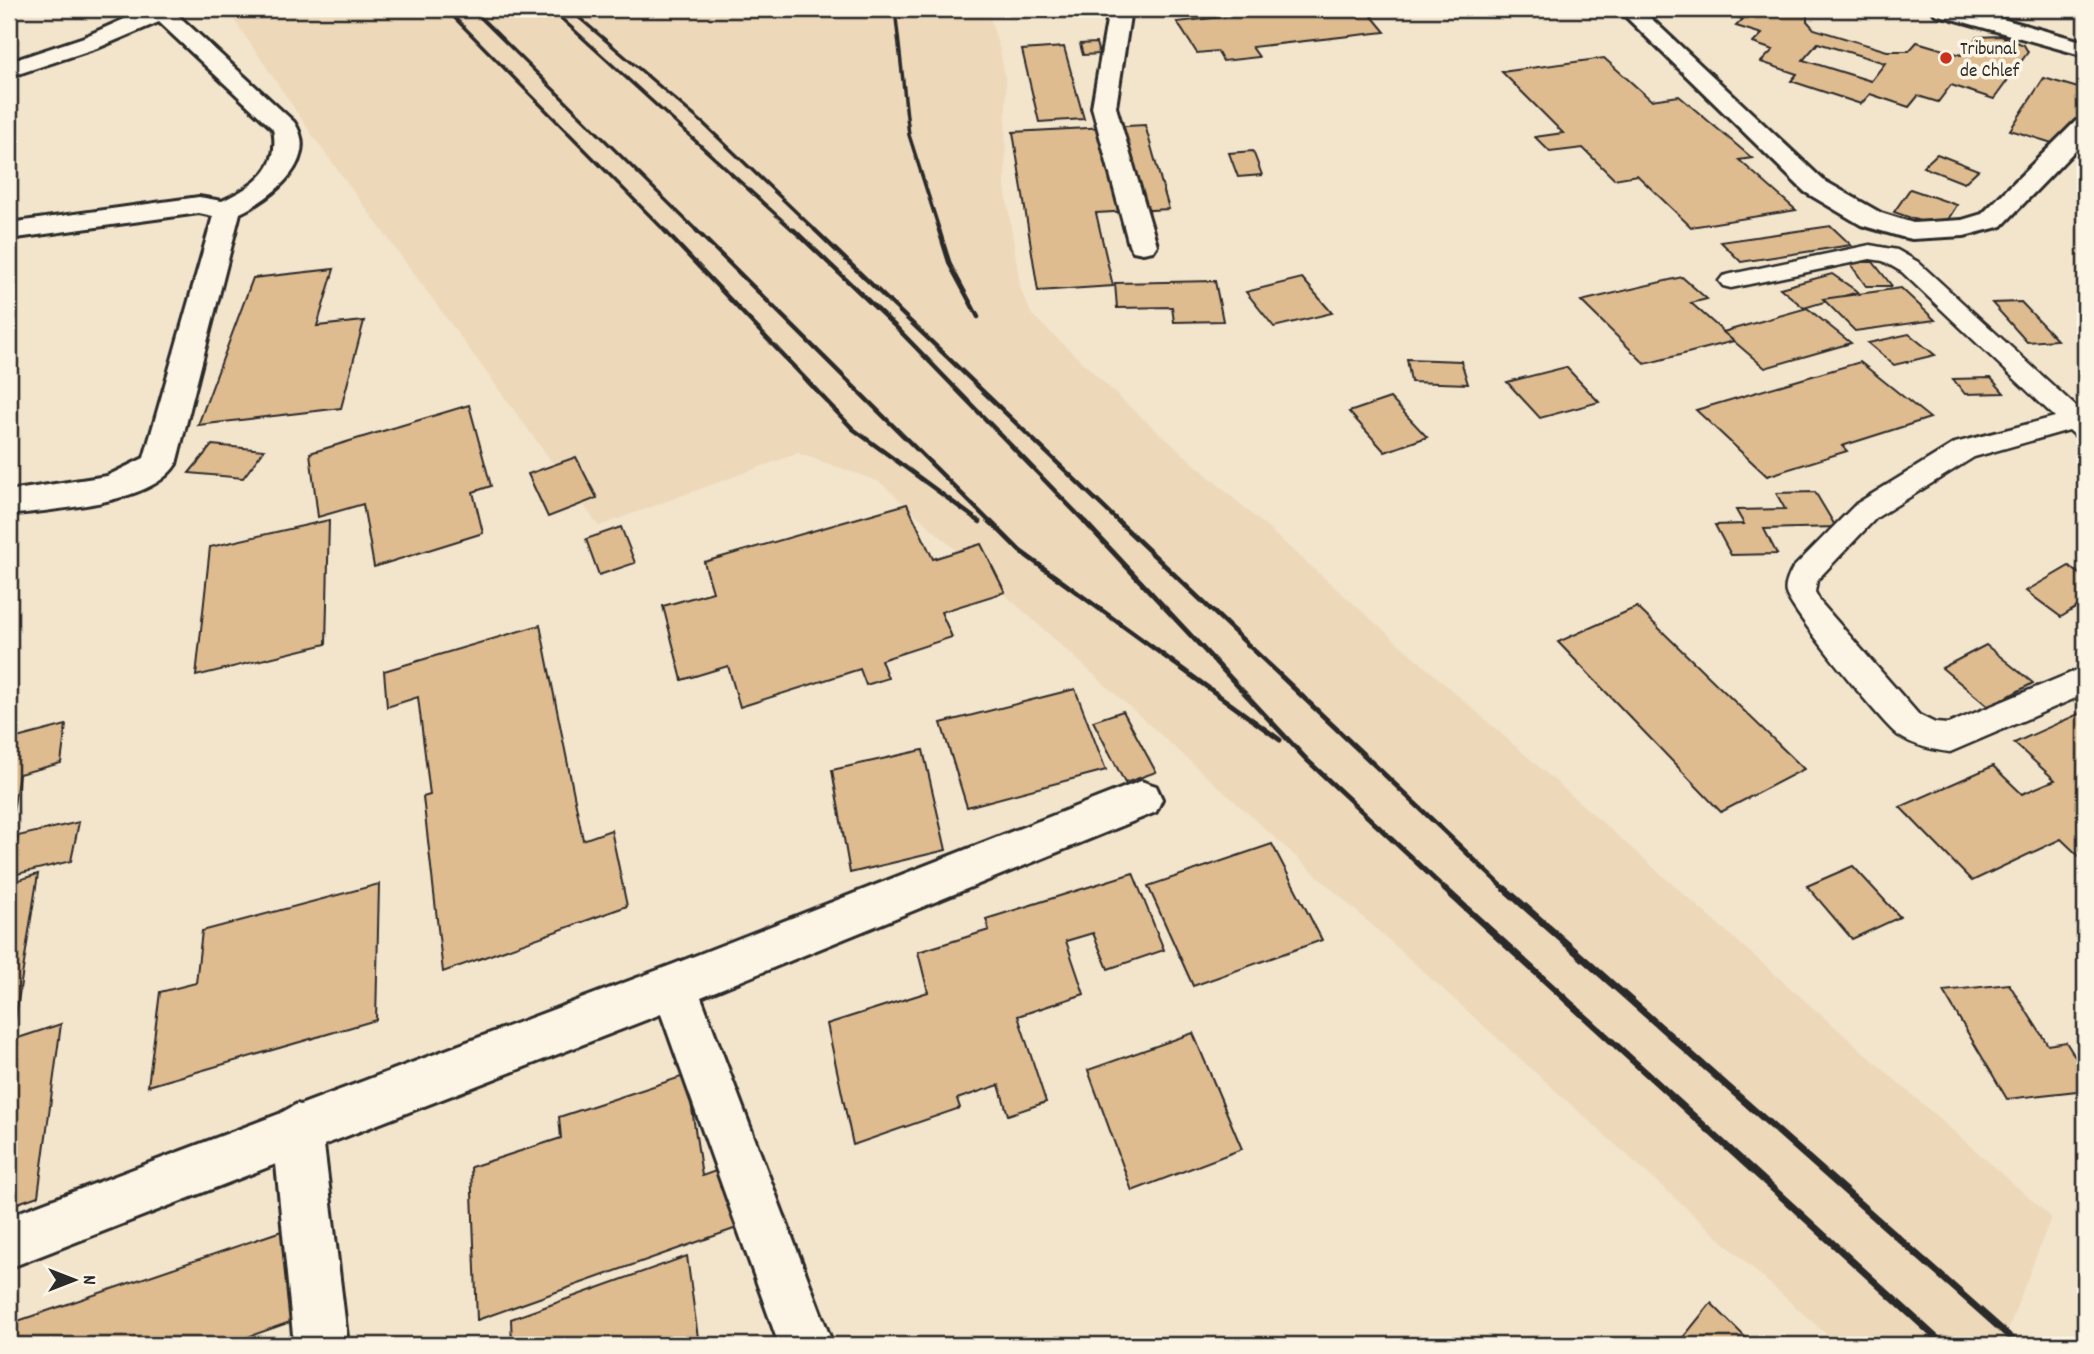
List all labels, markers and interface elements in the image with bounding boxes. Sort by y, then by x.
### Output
place label: Tribunal de Chlef [1960,37,2021,86]
marker: Tribunal de Chlef [1938,50,1954,66]
north arrow [38,1246,108,1316]
text: N [74,1275,101,1285]

